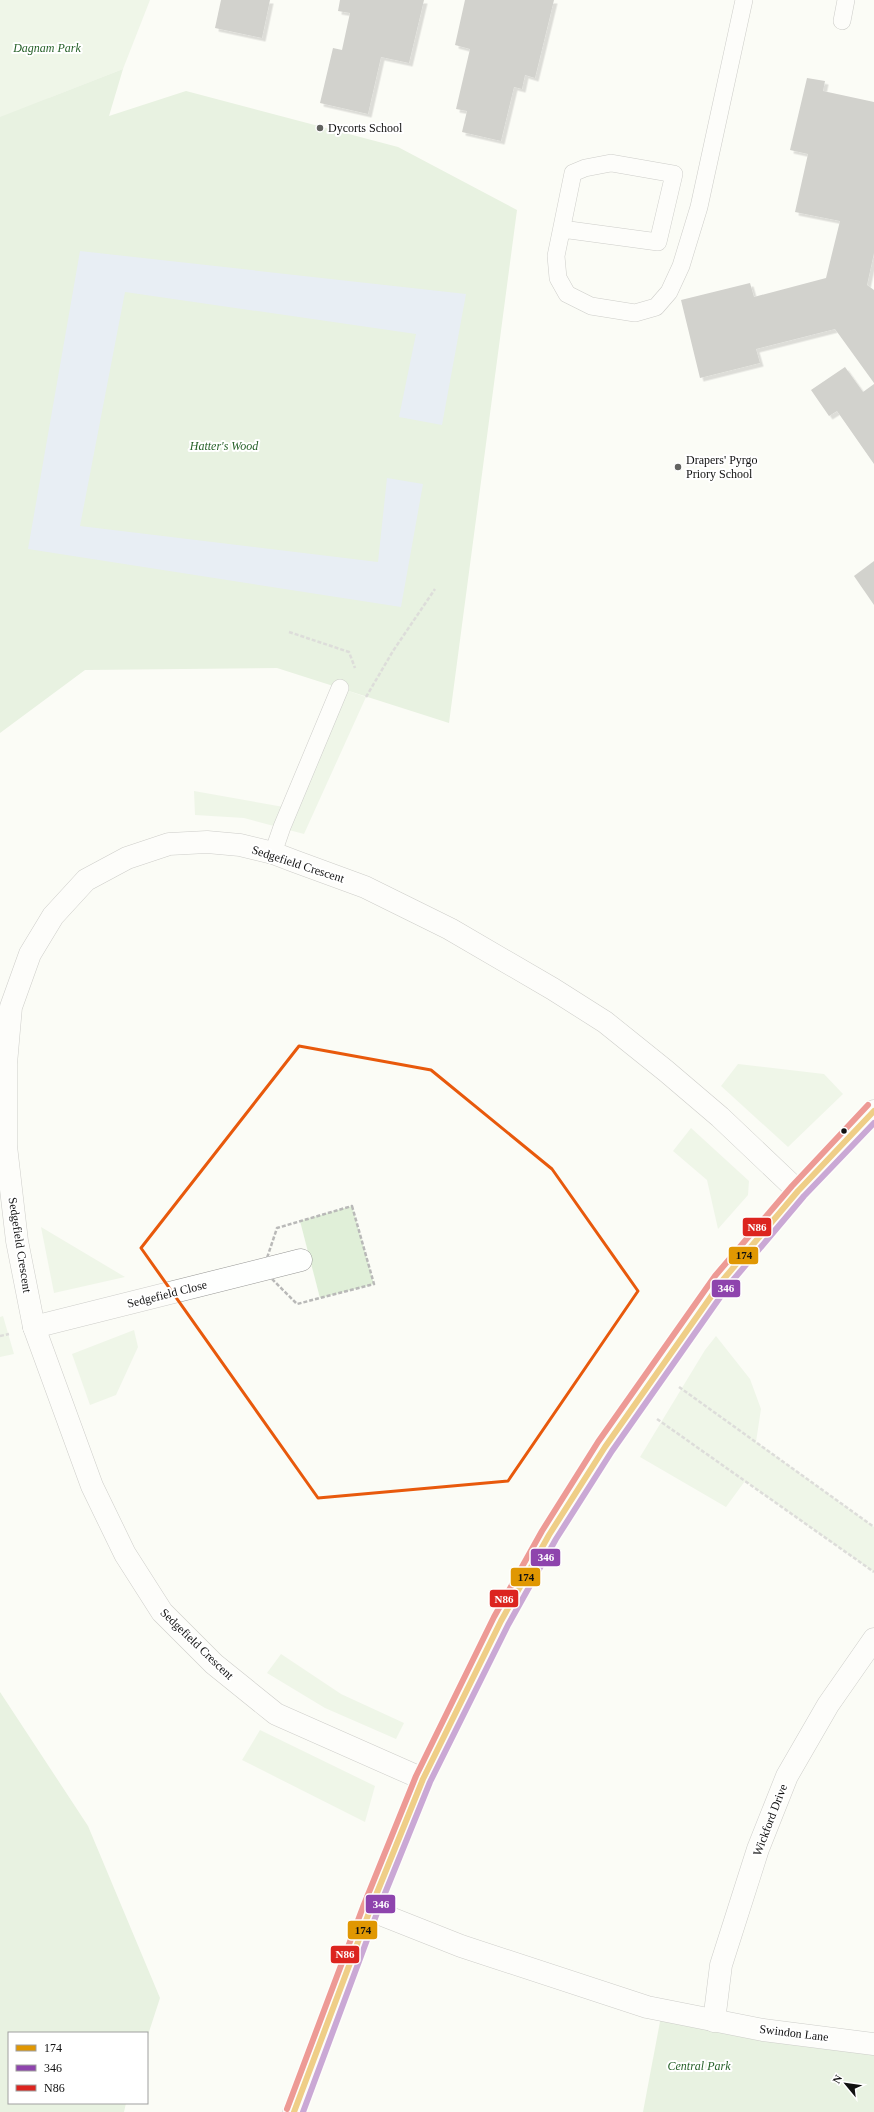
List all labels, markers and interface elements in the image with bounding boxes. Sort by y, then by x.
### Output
park label: Dagnam Park [12,41,81,55]
place label: Dycorts School [328,121,403,135]
marker: Dycorts School [315,123,325,133]
park label: Hatter's Wood [189,439,259,453]
place label: Drapers' Pyrgo Priory School [686,453,758,481]
marker: Drapers' Pyrgo Priory School [673,462,683,472]
street label: Sedgefield Crescent [250,842,347,886]
unlabelled marker [839,1126,849,1136]
street label: Sedgefield Crescent [6,1196,35,1294]
line badge: N86 [742,1217,772,1237]
text: N86 [748,1221,767,1233]
line badge: 174 [728,1246,759,1265]
text: 174 [736,1249,753,1261]
street label: Sedgefield Close [126,1277,208,1311]
line badge: 346 [711,1279,741,1298]
text: 346 [718,1282,735,1294]
line badge: 346 [530,1548,561,1567]
text: 346 [538,1551,555,1563]
line badge: 174 [510,1567,541,1587]
text: 174 [518,1571,535,1583]
line badge: N86 [489,1589,519,1608]
text: N86 [495,1593,514,1605]
street label: Sedgefield Crescent [157,1606,237,1683]
street label: Wickford Drive [750,1782,790,1858]
line badge: 346 [365,1894,396,1914]
text: 346 [373,1898,390,1910]
line badge: 174 [347,1920,378,1940]
text: 174 [355,1924,372,1936]
line badge: N86 [330,1945,360,1964]
text: N86 [336,1948,355,1960]
street label: Swindon Lane [759,2022,829,2044]
legend [8,2032,148,2104]
text: 174 [44,2041,62,2055]
park label: Central Park [668,2059,731,2073]
text: 346 [44,2061,62,2075]
north arrow [826,2064,866,2104]
text: N [830,2073,844,2086]
text: N86 [44,2081,65,2095]

